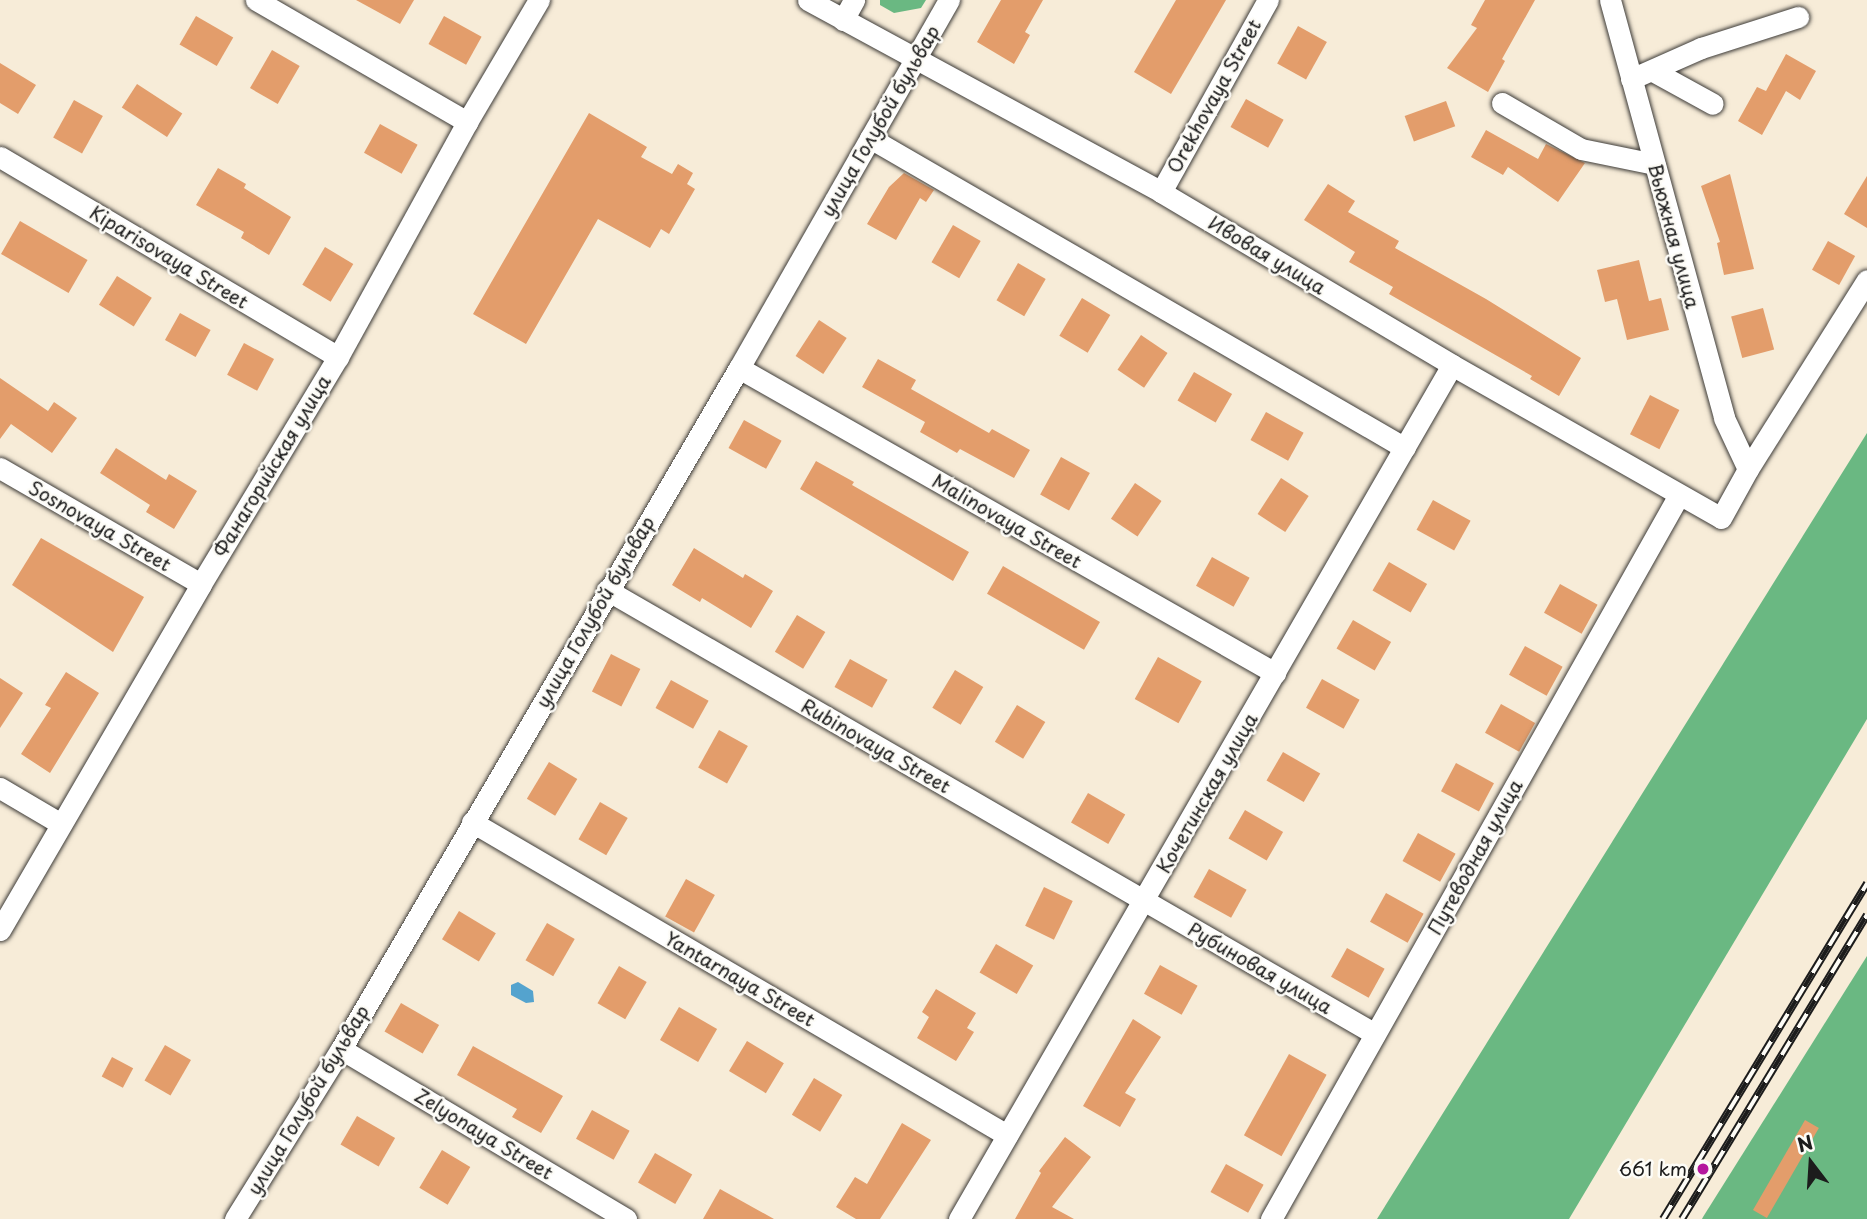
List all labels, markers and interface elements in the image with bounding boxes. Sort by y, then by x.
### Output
street label: Orekhovaya Street [1162,15,1266,177]
street label: улица Голубой бульвар [816,21,944,221]
street label: Вьюжная улица [1644,161,1704,311]
street label: Kiparisovaya Street [85,200,253,314]
street label: Ивовая улица [1204,211,1330,299]
street label: Фанагорийская улица [208,371,336,561]
street label: Malinovaya Street [928,469,1086,573]
street label: Sosnovaya Street [25,476,175,576]
street label: улица Голубой бульвар [531,512,659,712]
street label: Rubinovaya Street [797,694,955,798]
street label: Кочетинская улица [1152,709,1262,877]
street label: Путеводная улица [1423,775,1527,939]
street label: Рубиновая улица [1184,917,1336,1019]
street label: Yantarnaya Street [661,927,819,1031]
street label: улица Голубой бульвар [242,1001,374,1199]
street label: Zelyonaya Street [410,1084,558,1184]
text: N [1794,1127,1816,1159]
north arrow [1776,1128,1846,1198]
place label: 661 km [1618,1158,1687,1180]
marker: 661 km [1693,1159,1713,1179]

